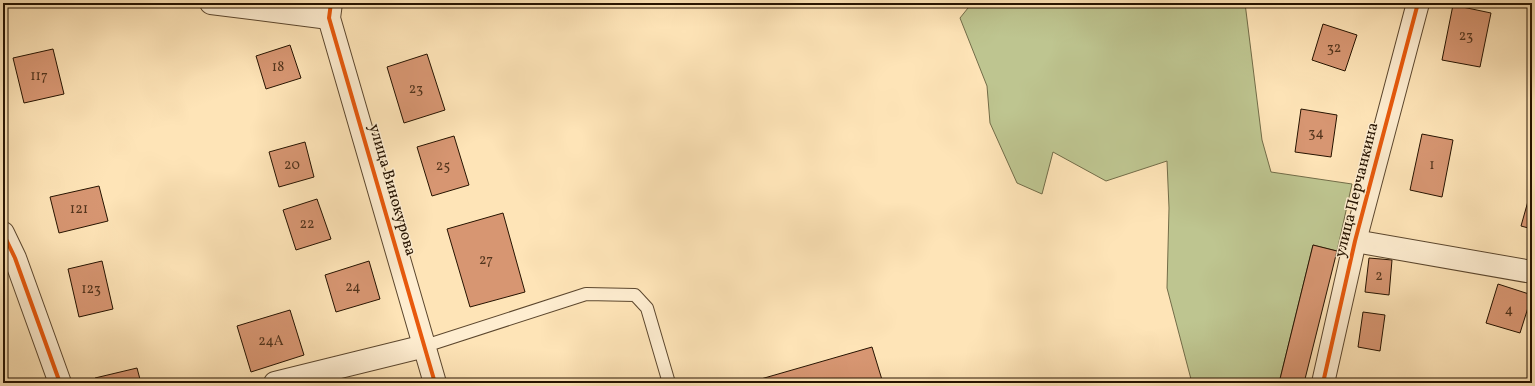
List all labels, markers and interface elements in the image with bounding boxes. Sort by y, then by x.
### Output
house number: 23 [1459,27,1473,46]
house number: 32 [1327,39,1341,58]
house number: 18 [272,58,284,77]
house number: 117 [30,67,48,86]
house number: 23 [409,80,423,99]
street label: улица Перчанкина [1330,120,1384,260]
street label: улица Винокурова [363,121,421,259]
house number: 34 [1308,124,1324,143]
house number: 20 [284,156,300,175]
house number: 1 [1429,156,1435,175]
house number: 25 [436,157,450,176]
house number: 121 [70,200,88,219]
house number: 22 [299,215,315,234]
house number: 27 [479,251,493,270]
house number: 2 [1375,267,1383,286]
house number: 24 [345,278,361,297]
house number: 123 [81,280,101,299]
house number: 4 [1505,301,1513,320]
house number: 24А [258,332,284,351]

